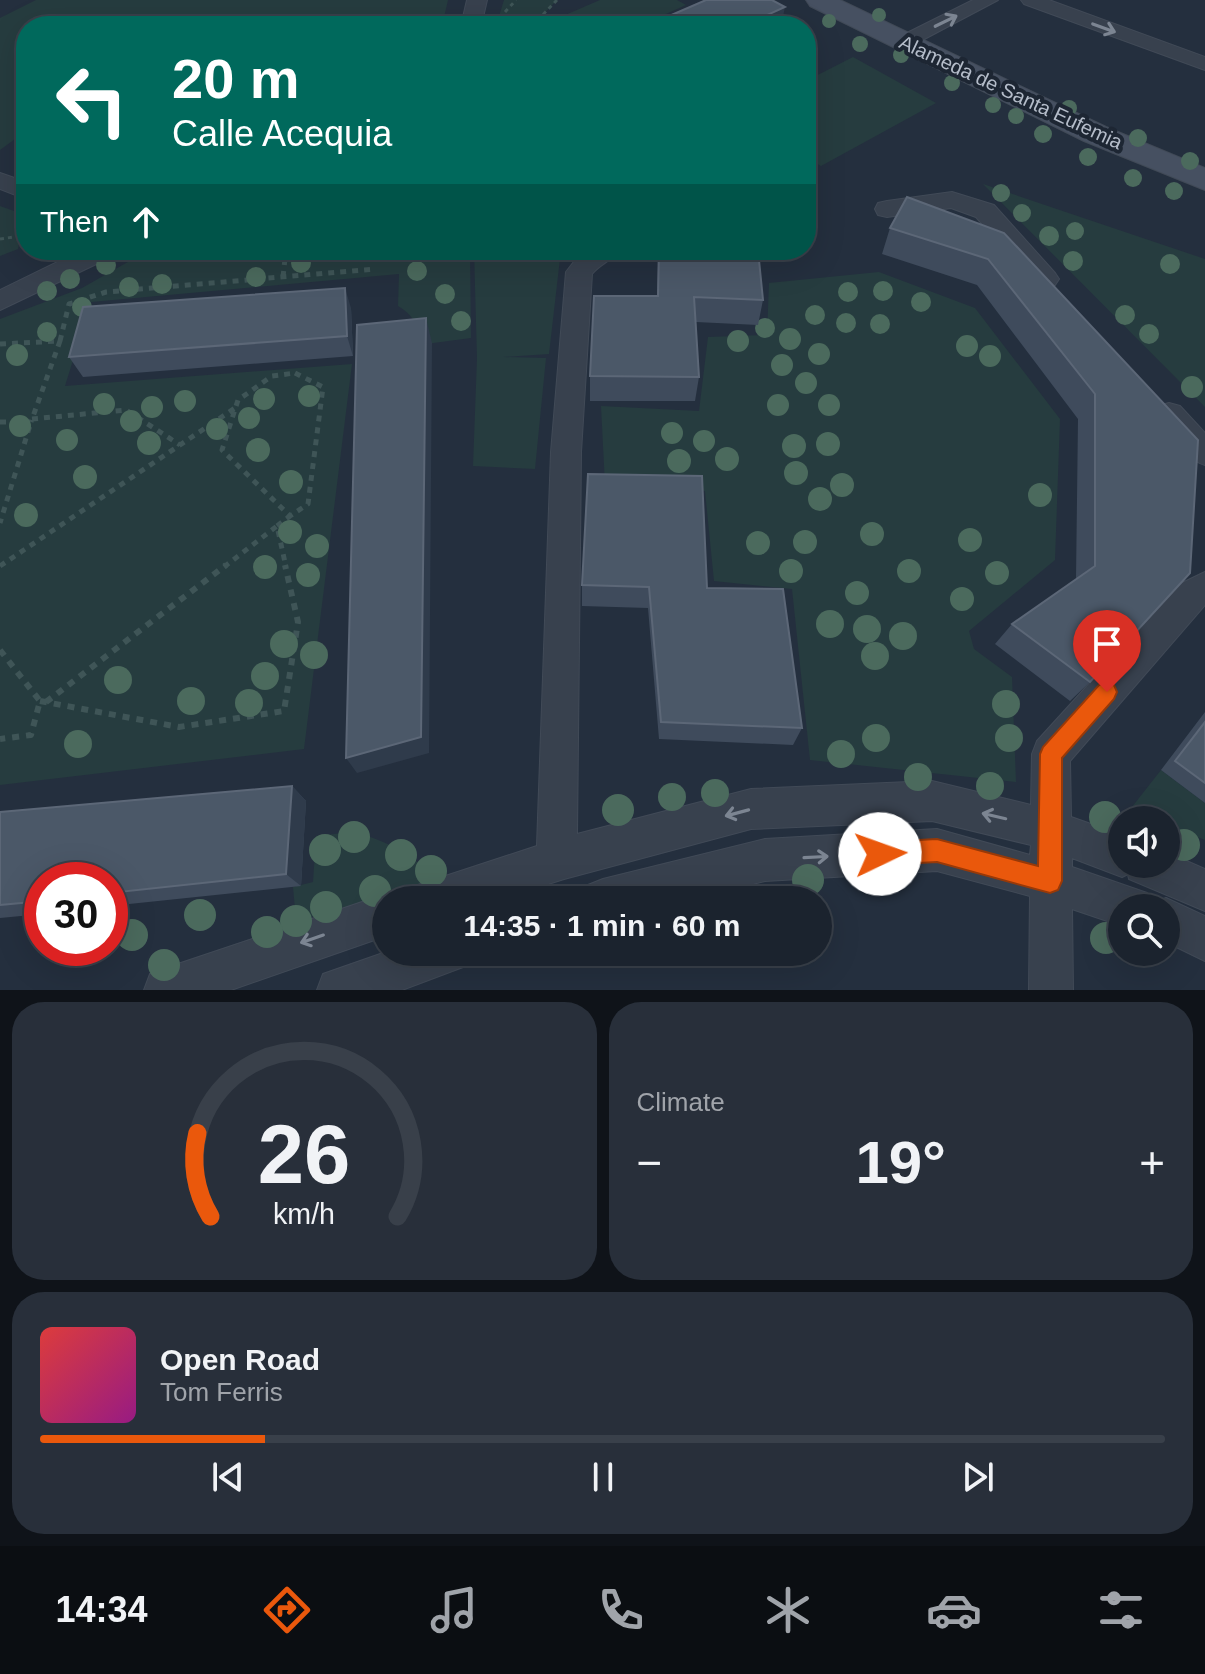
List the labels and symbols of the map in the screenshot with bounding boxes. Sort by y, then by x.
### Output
one-way arrow [934,13,958,28]
one-way arrow [1091,22,1116,36]
street label: Alameda de Santa Eufemia [896,31,1127,154]
pin [1073,610,1141,692]
one-way arrow [724,807,750,822]
one-way arrow [982,808,1008,823]
position arrow [838,812,922,896]
one-way arrow [802,849,829,864]
speed limit sign: 30 [24,862,128,966]
one-way arrow [299,932,324,947]

